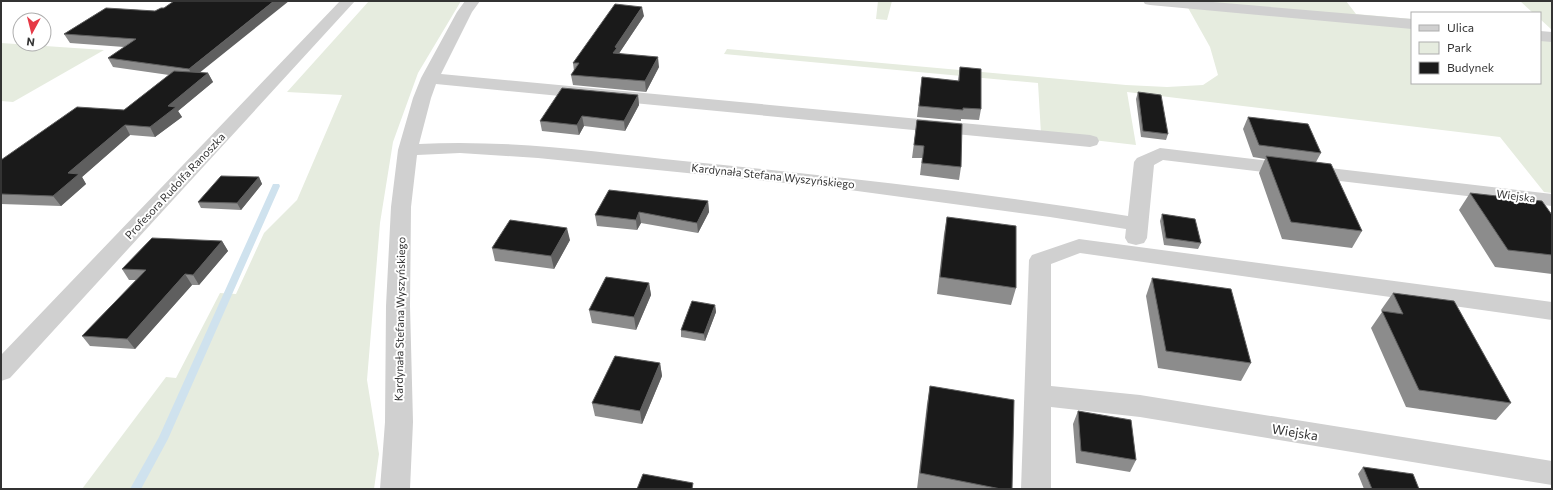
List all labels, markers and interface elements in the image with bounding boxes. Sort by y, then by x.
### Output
north arrow [12,12,52,52]
legend [1411,12,1541,84]
text: Ulica [1447,20,1474,34]
text: N [26,35,36,49]
text: Park [1447,40,1473,54]
text: Budynek [1447,60,1495,74]
street label: Profesora Rudolfa Ranoszka [122,130,227,241]
street label: Kardynała Stefana Wyszyńskiego [691,160,856,191]
street label: Wiejska [1496,187,1536,204]
street label: Kardynała Stefana Wyszyńskiego [392,236,407,401]
street label: Wiejska [1271,420,1319,444]

